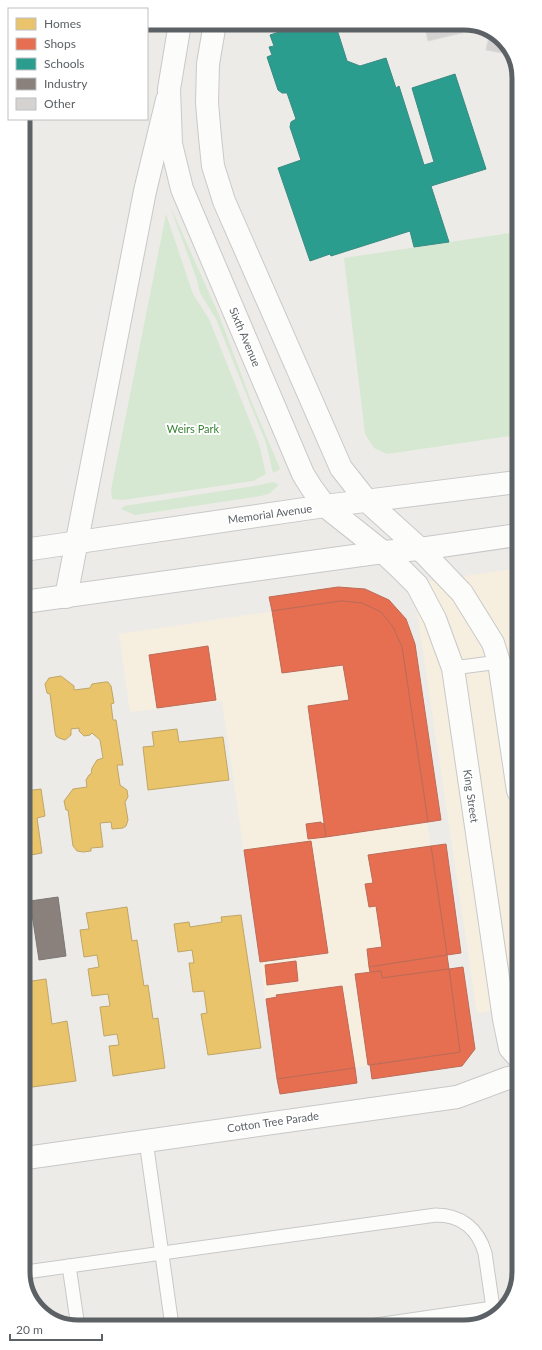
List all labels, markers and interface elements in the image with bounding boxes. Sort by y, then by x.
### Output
legend [8,8,148,120]
text: Homes [44,16,81,31]
text: Shops [44,36,76,51]
text: Schools [44,56,85,71]
text: Industry [44,76,88,91]
text: Other [44,96,76,111]
street label: Sixth Avenue [227,305,264,369]
park label: Weirs Park [167,422,220,435]
street label: Memorial Avenue [227,501,313,526]
street label: King Street [461,768,482,823]
street label: Cotton Tree Parade [226,1109,320,1134]
scale bar [10,1316,102,1342]
text: 20 m [16,1322,43,1337]

